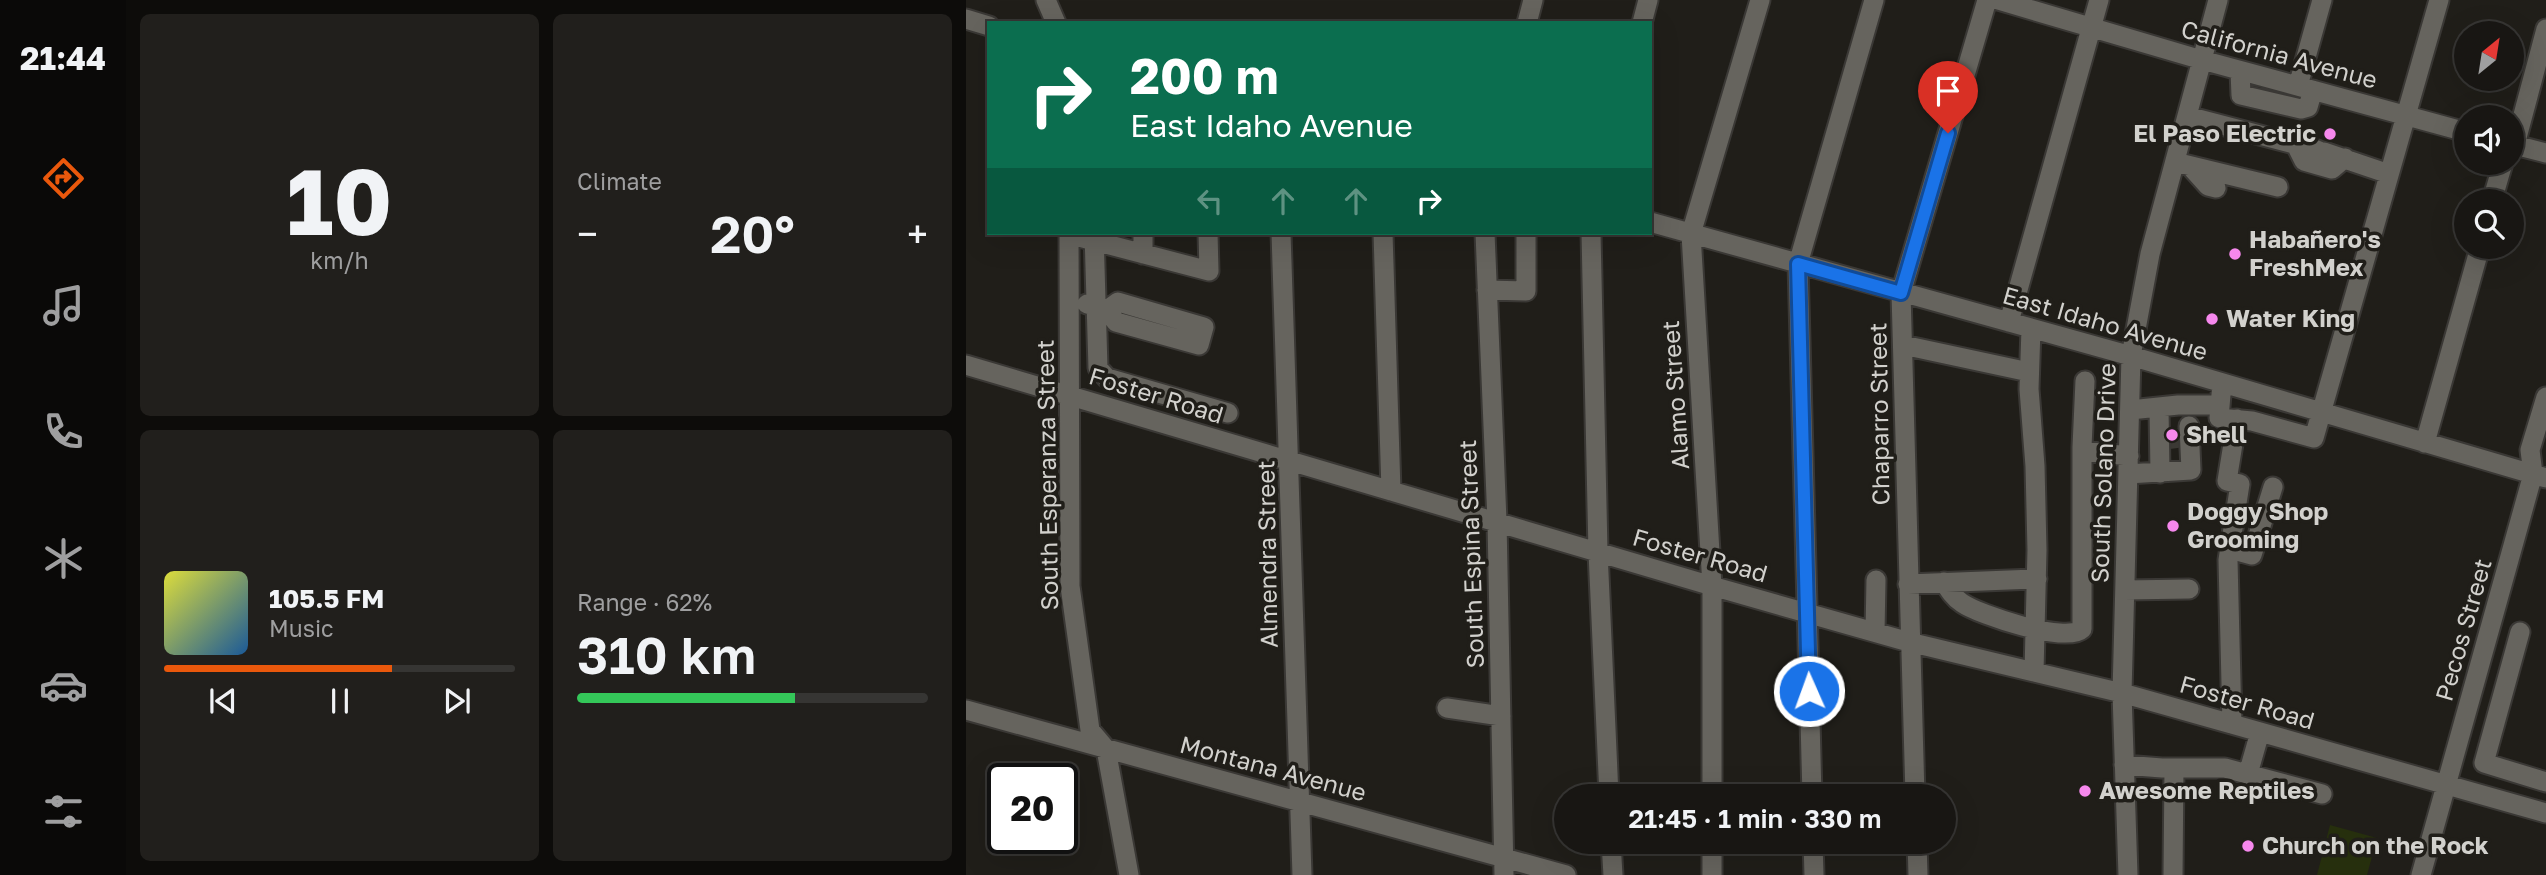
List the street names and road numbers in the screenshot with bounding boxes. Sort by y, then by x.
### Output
street label: California Avenue [2178,13,2381,94]
street label: East Idaho Avenue [2000,279,2211,366]
street label: Alamo Street [1655,320,1694,471]
street label: Chaparro Street [1862,322,1895,506]
street label: South Esperanza Street [1030,339,1063,611]
street label: Foster Road [1086,360,1227,429]
street label: South Solano Drive [2084,362,2121,584]
street label: South Espina Street [1452,439,1489,669]
street label: Almendra Street [1250,460,1283,648]
street label: Foster Road [1630,521,1771,588]
street label: Pecos Street [2428,555,2497,704]
street label: Foster Road [2177,668,2318,735]
street label: Montana Avenue [1177,729,1370,806]

